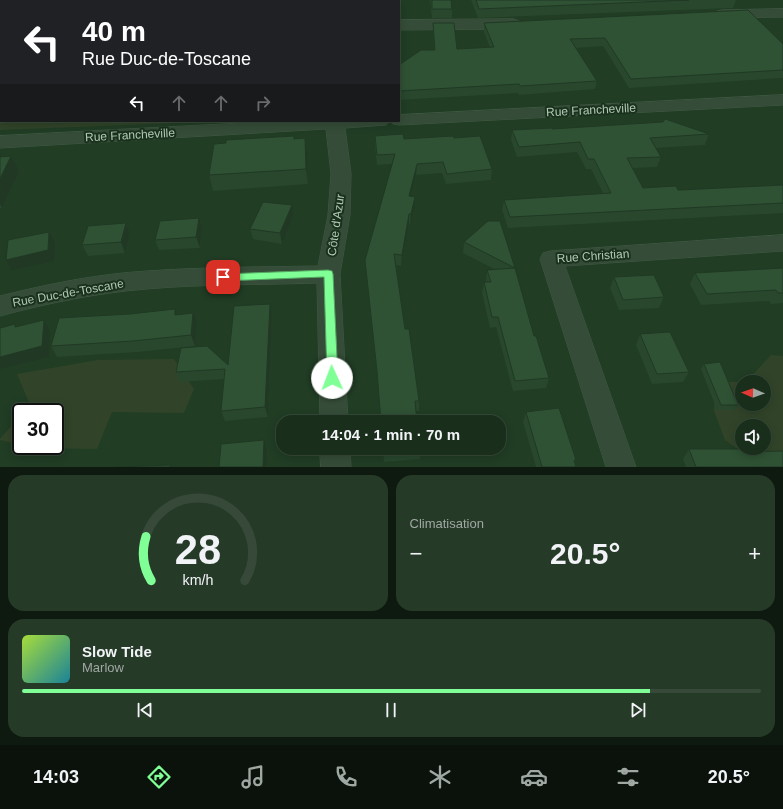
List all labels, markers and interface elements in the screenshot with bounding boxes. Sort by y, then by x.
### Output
icon: left [16,16,68,68]
text: 40 m [82,16,146,47]
text: Rue Duc-de-Toscane [82,49,251,69]
icon: left [126,92,148,114]
icon: ahead [168,92,190,114]
icon: ahead [210,92,232,114]
icon: right [252,92,274,114]
street label: Rue Francheville [546,101,637,119]
street label: Rue Francheville [85,126,176,144]
street label: Côte d'Azur [325,193,347,257]
street label: Rue Christian [556,246,630,266]
pin [206,260,240,294]
icon: arrive [212,266,234,288]
street label: Rue Duc-de-Toscane [11,276,125,310]
position arrow [311,357,353,399]
north arrow [735,375,771,411]
map controls [735,375,771,455]
speed limit sign: 30 [12,403,64,455]
button: sound [735,419,771,455]
text: 14:04 · 1 min · 70 m [322,426,460,443]
text: Climatisation [410,516,484,531]
text: 28 [175,526,221,573]
text: 20.5° [550,537,620,570]
text: − [410,541,422,566]
text: + [748,541,761,566]
text: km/h [182,572,213,588]
text: Slow Tide [82,643,152,660]
text: Marlow [82,660,124,675]
icon: previous [134,699,156,721]
icon: pause [380,699,402,721]
icon: next [627,699,649,721]
icon: directions [145,763,173,791]
icon: music [239,763,267,791]
icon: phone [332,763,360,791]
icon: climate [426,763,454,791]
icon: car [520,763,548,791]
icon: filters [614,763,642,791]
text: 14:03 [33,767,79,787]
text: 20.5° [708,767,750,787]

